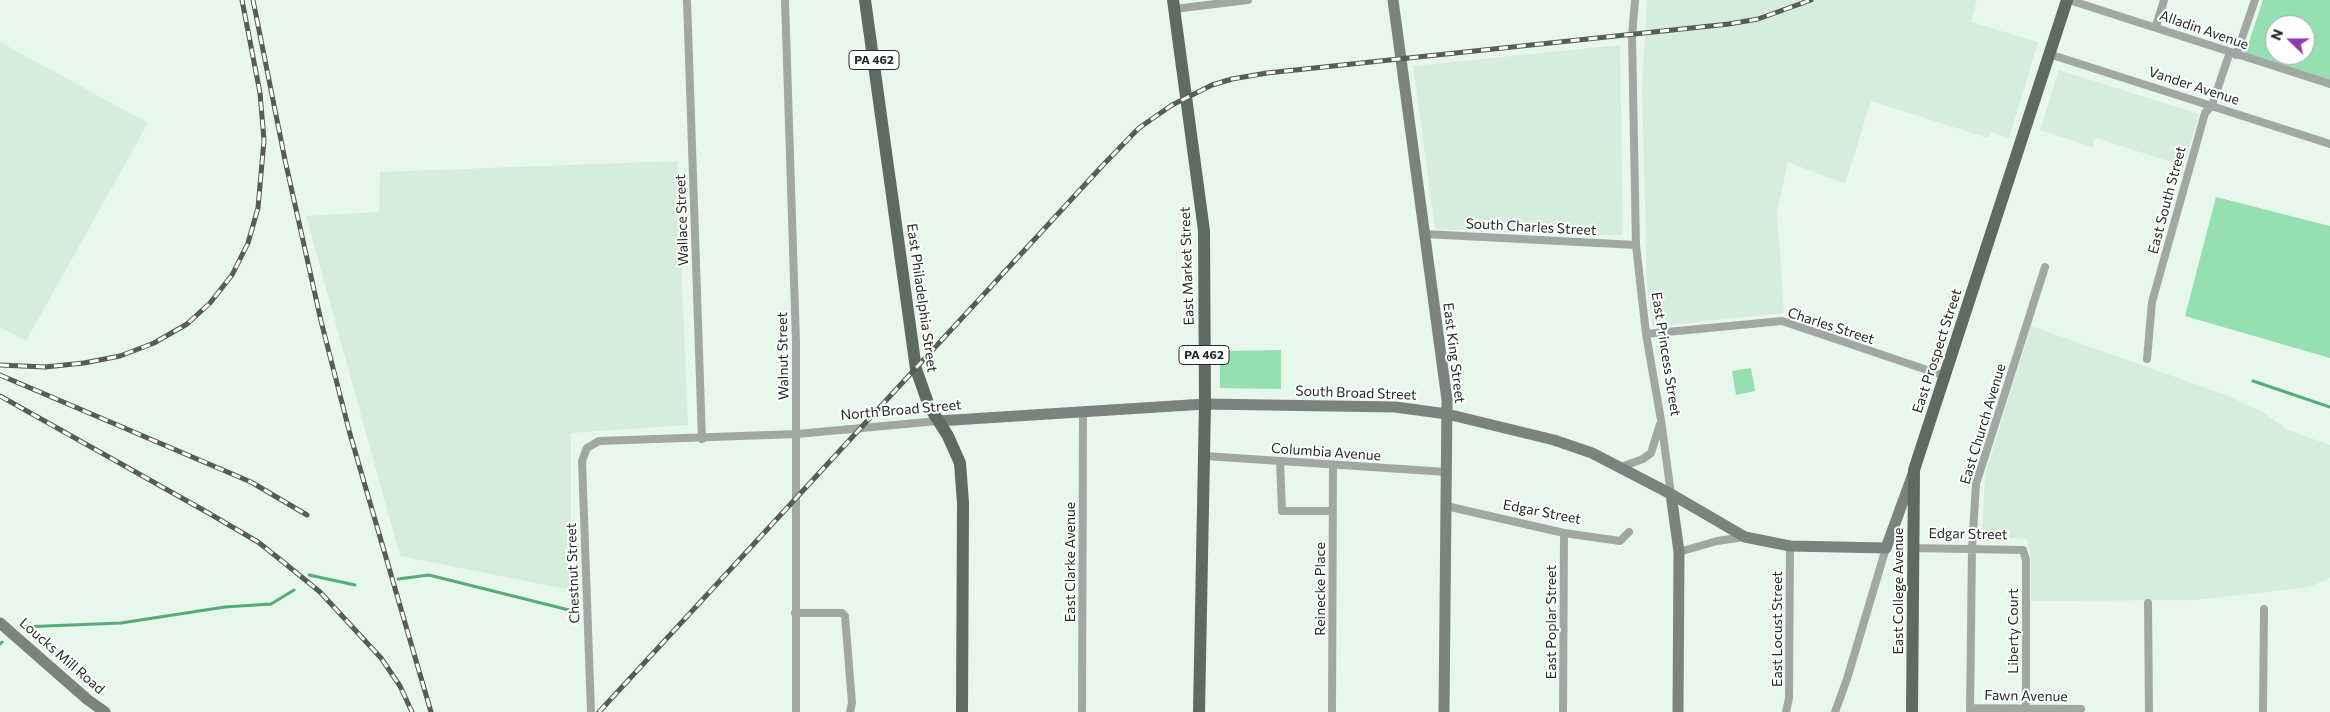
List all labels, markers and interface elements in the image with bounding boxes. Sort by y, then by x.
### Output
street label: Alladin Avenue [2157,7,2251,53]
north arrow [2265,15,2315,65]
text: N [2267,27,2286,43]
road number: PA 462 [849,50,899,70]
street label: Vander Avenue [2146,63,2242,109]
street label: East South Street [2145,144,2189,256]
street label: Wallace Street [672,174,692,266]
street label: East Market Street [1177,206,1197,326]
street label: South Charles Street [1465,215,1597,239]
street label: East Philadelphia Street [903,222,941,374]
street label: East Prospect Street [1909,287,1965,415]
street label: East Princess Street [1648,291,1684,417]
street label: East King Street [1439,302,1469,404]
street label: Charles Street [1786,304,1876,348]
street label: Walnut Street [774,312,792,400]
road number: PA 462 [1179,346,1229,364]
street label: East Church Avenue [1957,362,2009,486]
street label: South Broad Street [1295,382,1417,404]
street label: North Broad Street [840,396,962,424]
street label: Columbia Avenue [1270,440,1382,464]
street label: Edgar Street [1502,496,1582,528]
street label: East Clarke Avenue [1062,502,1078,622]
street label: Chestnut Street [563,522,583,624]
street label: Edgar Street [1928,525,2008,543]
street label: East College Avenue [1890,527,1906,655]
street label: Reinecke Place [1312,542,1328,636]
street label: East Poplar Street [1543,565,1559,679]
street label: East Locust Street [1769,571,1785,687]
street label: Liberty Court [2005,588,2021,674]
street label: Loucks Mill Road [16,614,108,698]
street label: Fawn Avenue [1984,687,2068,705]

